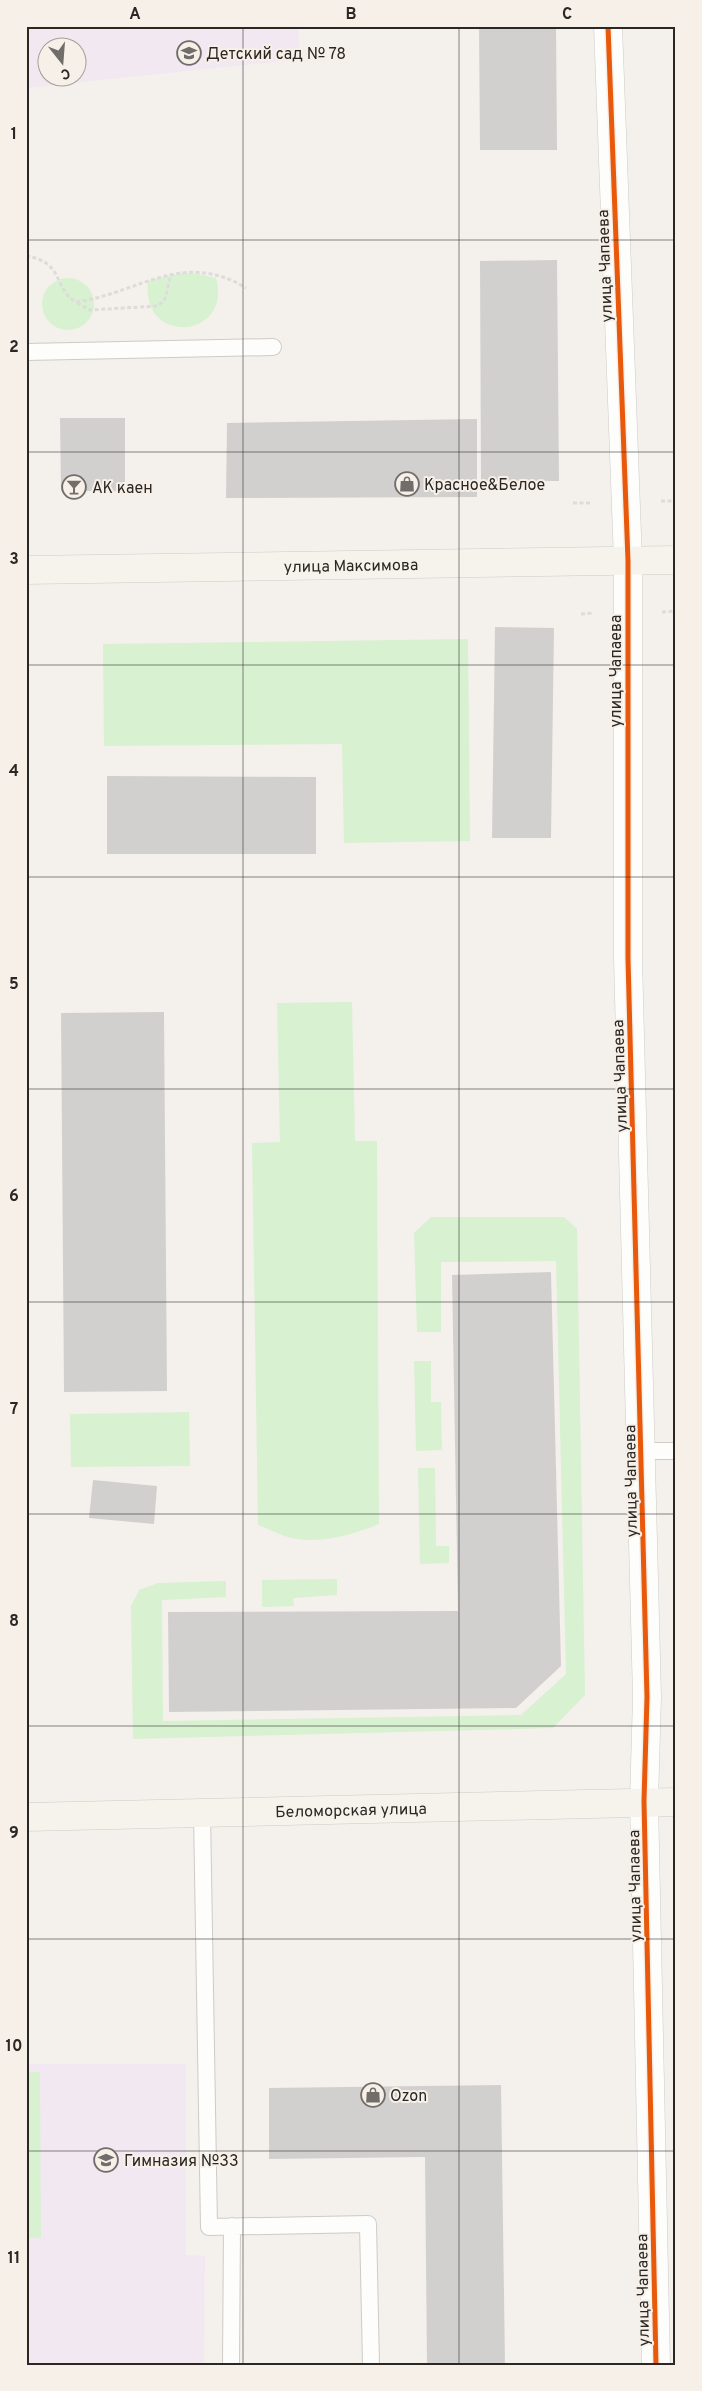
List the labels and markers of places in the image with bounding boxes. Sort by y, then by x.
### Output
school or university icon: Детский сад № 78 [176,40,202,66]
place label: Детский сад № 78 [206,45,346,65]
shop icon: Красное&Белое [394,471,420,497]
bar icon: АК каен [61,474,87,500]
place label: Красное&Белое [424,476,545,496]
place label: АК каен [92,479,153,499]
shop icon: Ozon [360,2082,386,2108]
place label: Ozon [390,2087,427,2107]
school or university icon: Гимназия №33 [93,2147,119,2173]
place label: Гимназия №33 [124,2152,239,2172]

